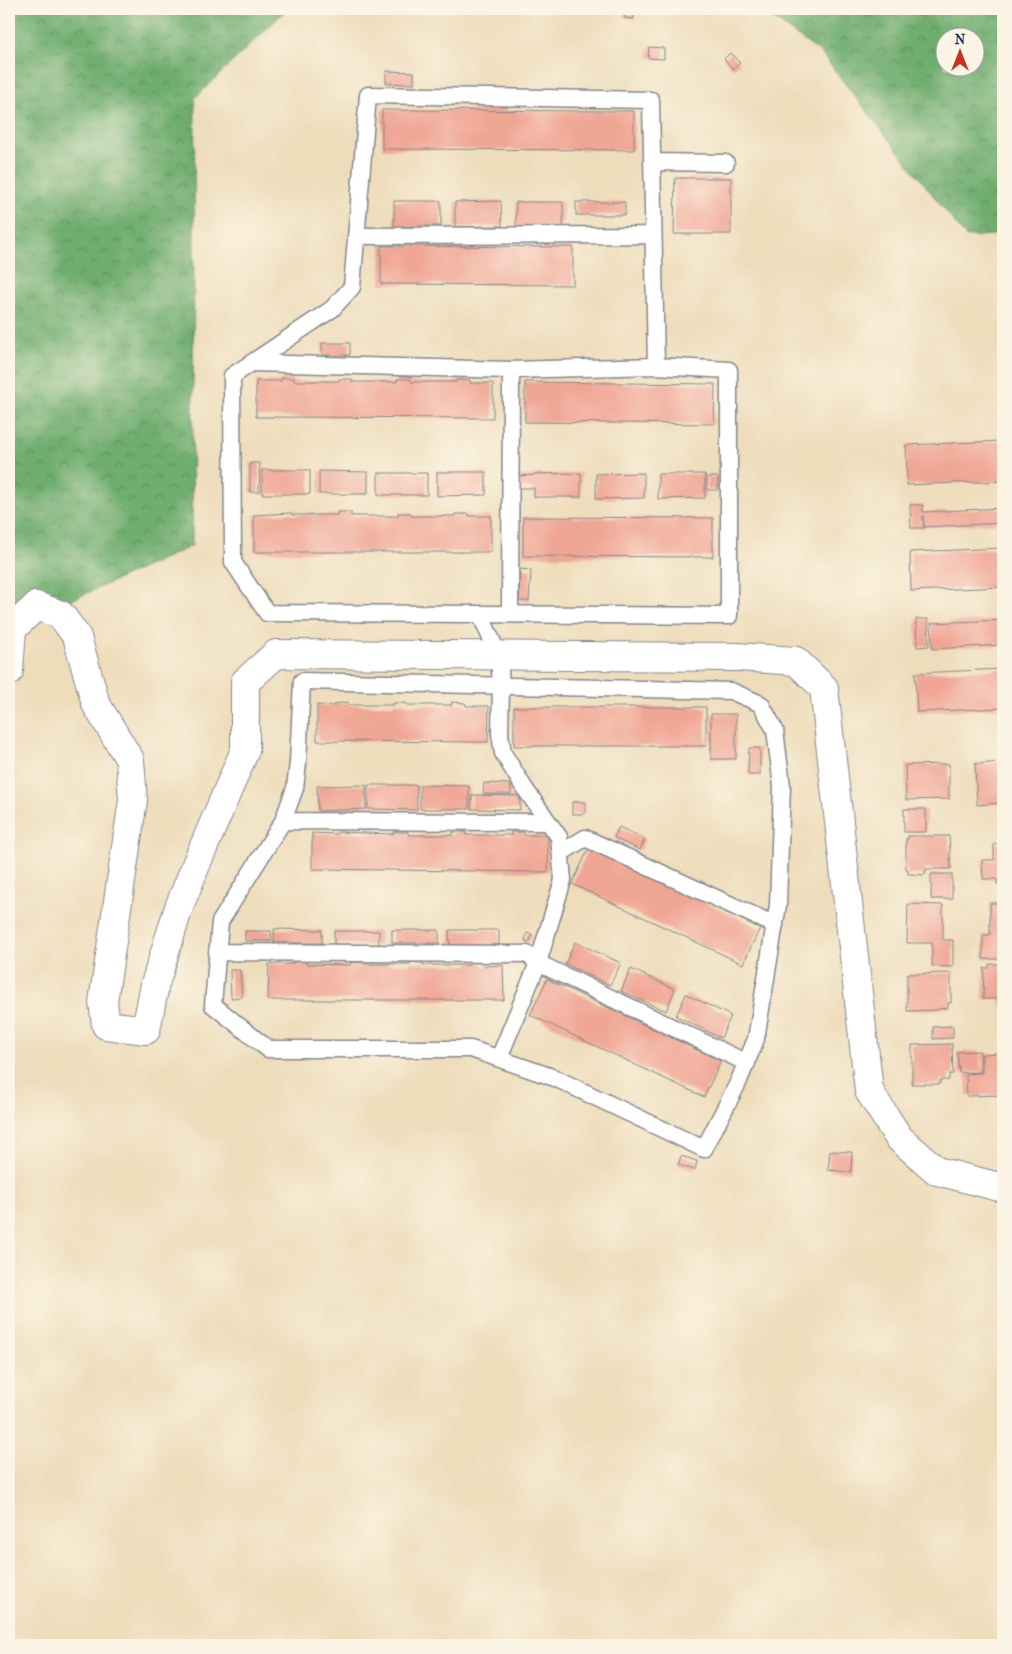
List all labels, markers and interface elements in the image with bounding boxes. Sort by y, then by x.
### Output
north arrow [934,28,984,78]
text: N [955,31,966,48]

